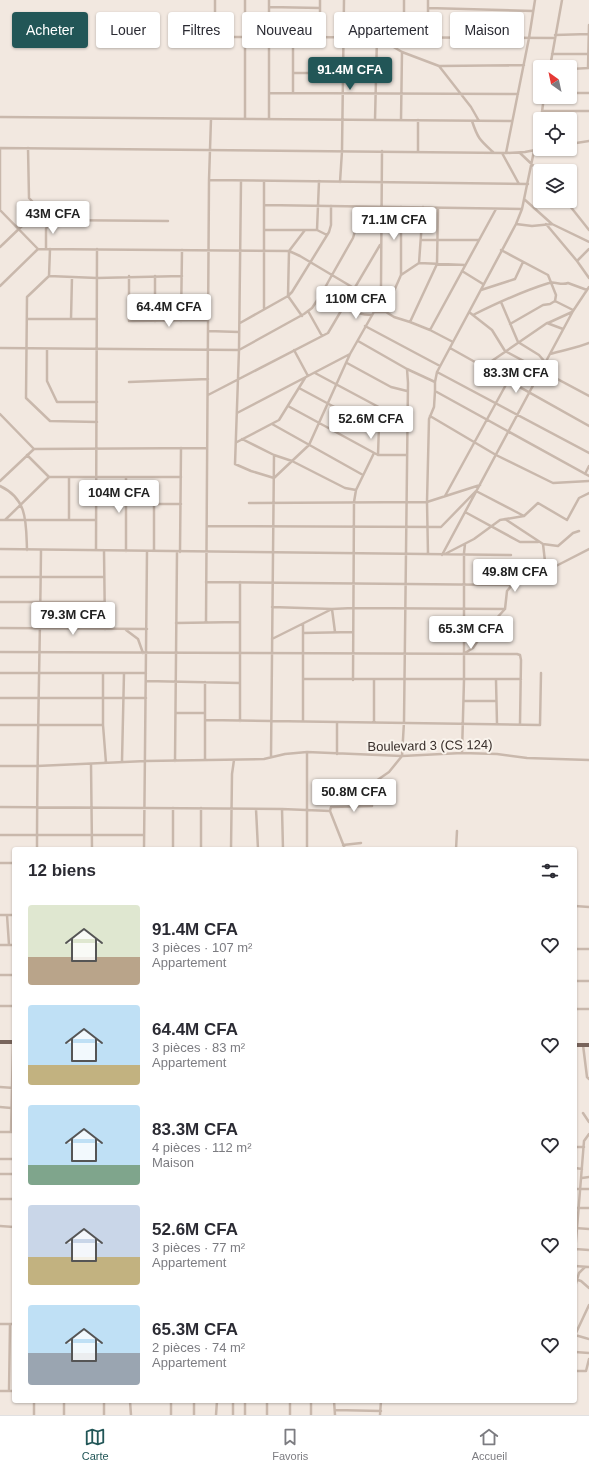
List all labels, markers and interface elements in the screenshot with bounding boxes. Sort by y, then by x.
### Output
chip: Acheter [12,12,88,48]
chip: Louer [96,12,160,48]
chip: Filtres [168,12,234,48]
chip: Nouveau [242,12,326,48]
chip: Appartement [334,12,442,48]
chip: Maison [450,12,524,48]
pin: 91.4M CFA [304,57,396,91]
north arrow [533,60,577,104]
map controls [533,60,577,208]
text: 91.4M CFA [317,62,383,77]
button: locate [533,112,577,156]
button: layers [533,164,577,208]
pin: 43M CFA [16,201,90,235]
text: 43M CFA [26,206,80,221]
pin: 71.1M CFA [348,207,440,241]
text: 71.1M CFA [361,212,427,227]
pin: 110M CFA [315,286,397,320]
text: 110M CFA [325,291,387,306]
pin: 64.4M CFA [123,294,215,328]
text: 64.4M CFA [136,299,202,314]
pin: 83.3M CFA [470,360,562,394]
text: 83.3M CFA [483,365,549,380]
pin: 52.6M CFA [325,406,417,440]
text: 52.6M CFA [338,411,404,426]
pin: 104M CFA [78,480,160,514]
text: 104M CFA [88,485,150,500]
pin: 49.8M CFA [469,559,561,593]
text: 49.8M CFA [482,564,548,579]
pin: 79.3M CFA [27,602,119,636]
text: 79.3M CFA [40,607,106,622]
pin: 65.3M CFA [425,616,517,650]
text: 65.3M CFA [438,621,504,636]
street label: Boulevard 3 (CS 124) [367,737,493,754]
pin: 50.8M CFA [308,779,400,813]
text: 50.8M CFA [321,784,387,799]
icon: filters [539,860,561,882]
text: 12 biens [28,861,96,880]
text: 91.4M CFA [152,920,238,939]
icon: home [60,921,108,969]
icon: heart [539,934,561,956]
text: 3 pièces · 107 m² [152,940,252,955]
text: Appartement [152,955,226,970]
text: 64.4M CFA [152,1020,238,1039]
icon: home [60,1021,108,1069]
icon: heart [539,1034,561,1056]
text: 3 pièces · 83 m² [152,1040,245,1055]
text: Appartement [152,1055,226,1070]
text: 83.3M CFA [152,1120,238,1139]
icon: home [60,1121,108,1169]
icon: heart [539,1134,561,1156]
text: 4 pièces · 112 m² [152,1140,251,1155]
text: Maison [152,1155,194,1170]
text: 52.6M CFA [152,1220,238,1239]
icon: home [60,1221,108,1269]
icon: heart [539,1234,561,1256]
text: 3 pièces · 77 m² [152,1240,245,1255]
text: Appartement [152,1255,226,1270]
text: 65.3M CFA [152,1320,238,1339]
icon: home [60,1321,108,1369]
icon: heart [539,1334,561,1356]
text: 2 pièces · 74 m² [152,1340,245,1355]
text: Appartement [152,1355,226,1370]
tab: Carte [82,1426,109,1462]
tab: Favoris [272,1426,308,1462]
tab: Accueil [472,1426,507,1462]

